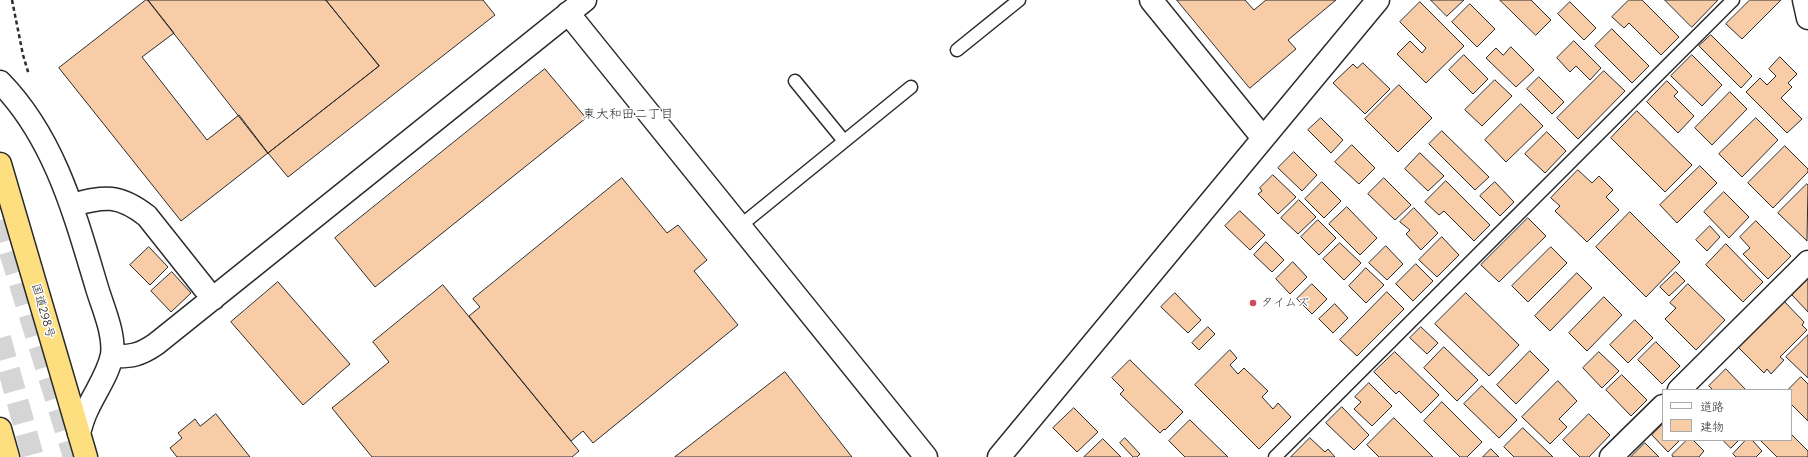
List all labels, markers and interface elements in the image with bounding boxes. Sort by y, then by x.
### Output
district label: 東大和田二丁目 [583,106,673,122]
street label: 国道298号 [28,282,58,340]
place label: タイムズ [1261,296,1309,310]
marker: タイムズ [1248,298,1258,308]
legend [1662,389,1792,441]
text: 道路 [1700,399,1724,414]
text: 建物 [1700,419,1724,434]

